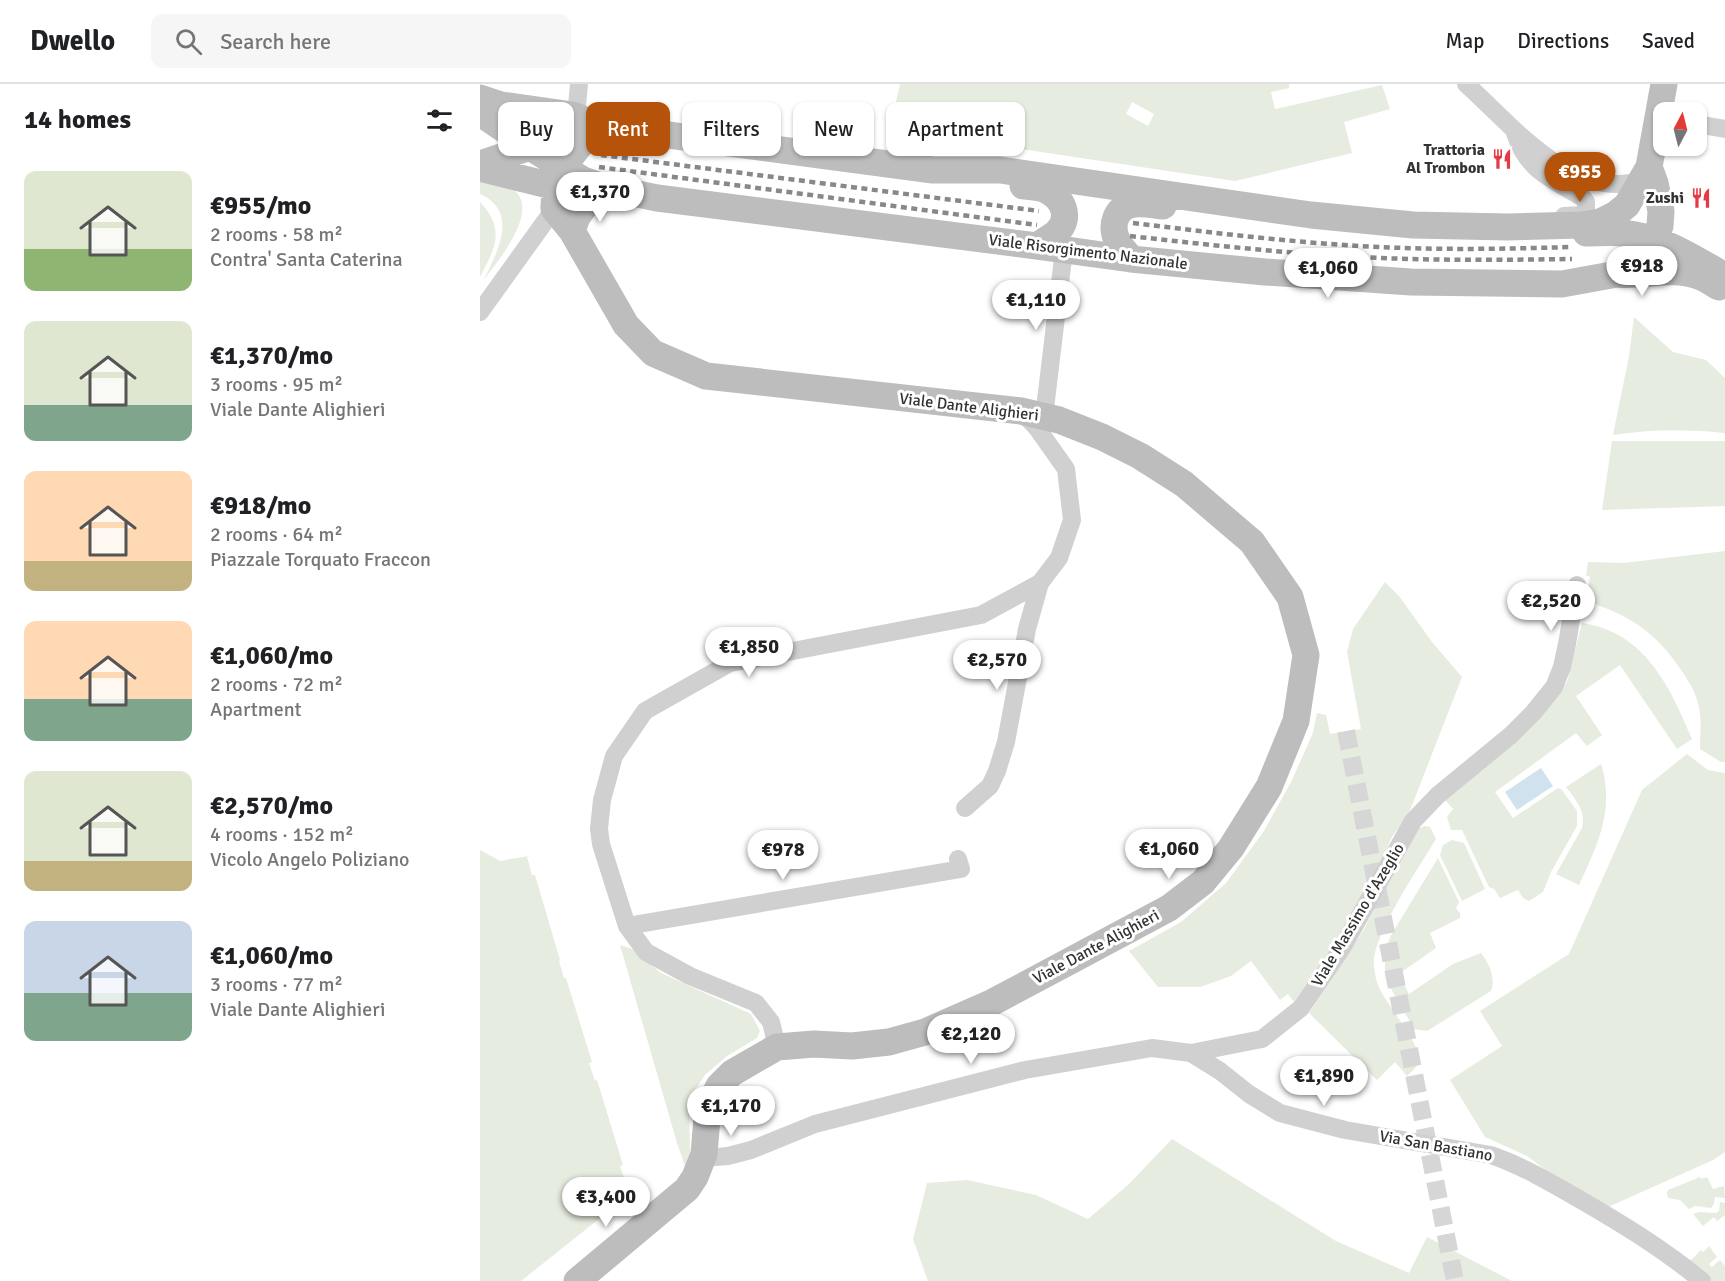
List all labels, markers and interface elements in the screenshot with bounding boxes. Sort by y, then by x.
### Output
search box [151,14,571,68]
text: Dwello [30,24,115,58]
icon: search [172,25,205,58]
text: Search here [220,28,331,55]
text: Map [1446,28,1484,54]
text: Directions [1517,28,1609,54]
text: Saved [1642,28,1695,54]
chip: Buy [498,102,574,156]
chip: Rent [586,102,670,156]
chip: Filters [682,102,781,156]
chip: New [793,102,874,156]
chip: Apartment [886,102,1025,156]
north arrow [1653,102,1707,156]
map controls [1653,102,1707,156]
text: 14 homes [24,104,131,136]
icon: filters [423,104,456,137]
place label: Trattoria Al Trombon [1406,140,1485,178]
restaurant icon: Trattoria Al Trombon [1490,147,1514,171]
pin: €955 [1544,152,1616,203]
text: €955 [1558,159,1602,184]
pin: €1,370 [551,172,649,223]
text: €1,370 [570,179,630,204]
restaurant icon: Zushi [1689,186,1713,210]
place label: Zushi [1646,188,1684,208]
text: €955/mo [210,190,311,222]
icon: home [72,195,144,267]
text: 2 rooms · 58 m² [210,222,343,247]
street label: Viale Risorgimento Nazionale [987,230,1189,274]
pin: €918 [1606,246,1678,297]
text: Contra' Santa Caterina [210,247,403,272]
pin: €1,060 [1279,248,1377,299]
text: €918 [1620,253,1664,278]
text: €1,060 [1298,255,1358,280]
pin: €1,110 [987,280,1085,331]
text: €1,110 [1006,287,1066,312]
text: €1,370/mo [210,340,333,372]
icon: home [72,345,144,417]
text: 3 rooms · 95 m² [210,372,343,397]
street label: Viale Dante Alighieri [898,389,1040,425]
text: Viale Dante Alighieri [210,397,385,422]
text: €918/mo [210,490,311,522]
icon: home [72,495,144,567]
text: 2 rooms · 64 m² [210,522,343,547]
text: Piazzale Torquato Fraccon [210,547,431,572]
pin: €2,520 [1502,581,1600,632]
text: €2,520 [1521,588,1581,613]
pin: €1,850 [700,627,798,678]
text: €1,850 [719,634,779,659]
text: €1,060/mo [210,640,333,672]
pin: €2,570 [948,640,1046,691]
icon: home [72,645,144,717]
text: €2,570 [967,647,1027,672]
text: 2 rooms · 72 m² [210,672,343,697]
text: Apartment [210,697,302,722]
text: €2,570/mo [210,790,333,822]
icon: home [72,795,144,867]
text: 4 rooms · 152 m² [210,822,354,847]
pin: €1,060 [1120,829,1218,880]
pin: €978 [747,830,819,881]
text: €1,060 [1139,836,1199,861]
text: €978 [761,837,805,862]
street label: Viale Massimo d'Azeglio [1307,840,1409,990]
text: Vicolo Angelo Poliziano [210,847,409,872]
street label: Viale Dante Alighieri [1029,905,1163,989]
text: €1,060/mo [210,940,333,972]
icon: home [72,945,144,1017]
text: 3 rooms · 77 m² [210,972,343,997]
text: Viale Dante Alighieri [210,997,385,1022]
pin: €2,120 [922,1014,1020,1065]
text: €2,120 [941,1021,1001,1046]
pin: €1,890 [1275,1056,1373,1107]
text: €1,890 [1294,1063,1354,1088]
pin: €1,170 [682,1086,780,1137]
text: €1,170 [701,1093,761,1118]
street label: Via San Bastiano [1378,1126,1494,1166]
pin: €3,400 [557,1177,655,1228]
text: €3,400 [576,1184,636,1209]

